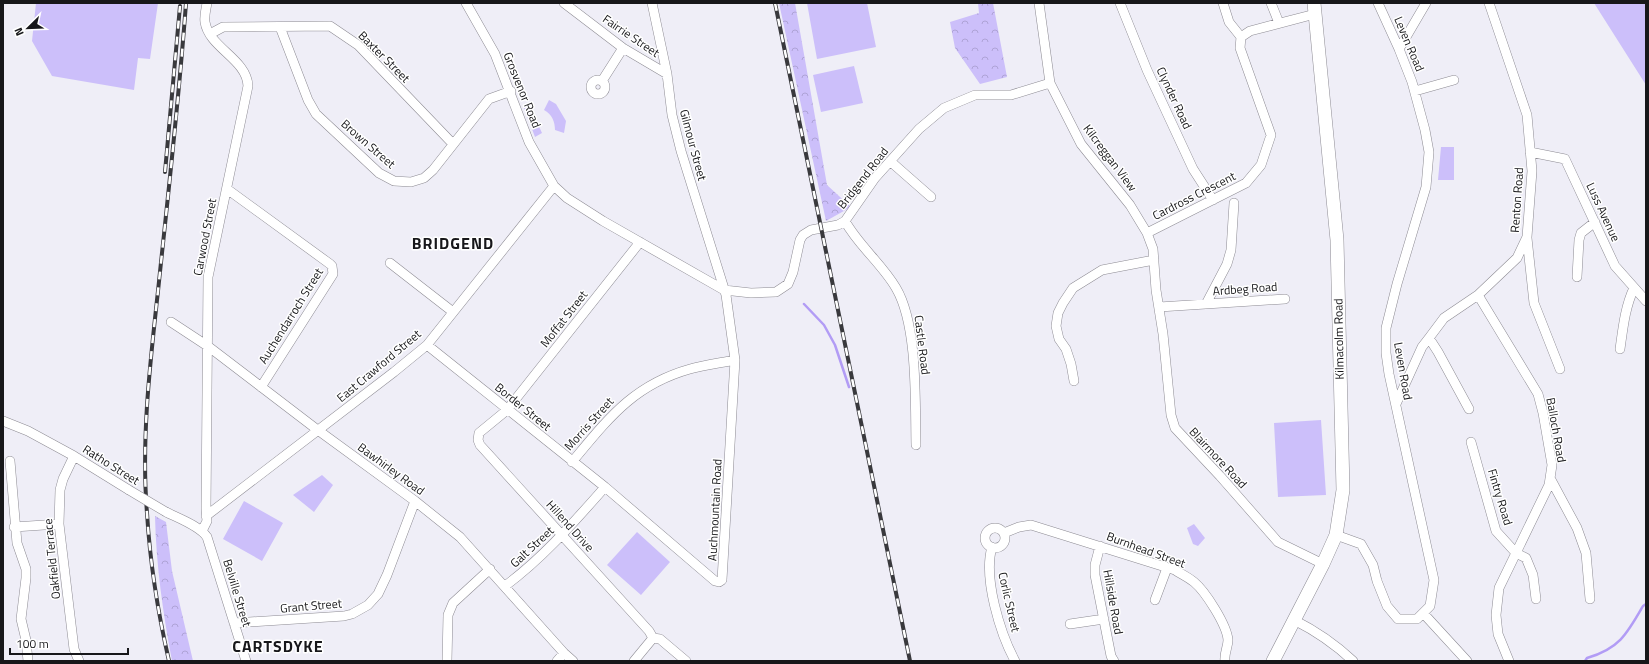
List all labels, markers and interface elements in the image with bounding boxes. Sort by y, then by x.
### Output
north arrow [8,8,48,48]
street label: Fairrie Street [599,10,664,62]
street label: Leven Road [1389,13,1430,74]
text: N [10,25,28,39]
street label: Baxter Street [354,26,415,88]
street label: Grosvenor Road [499,49,546,131]
street label: Clynder Road [1152,64,1197,132]
street label: Gilmour Street [675,107,712,183]
street label: Brown Street [337,115,400,173]
street label: Kilcreggan View [1079,120,1142,195]
street label: Bridgend Road [832,143,893,213]
street label: Cardross Crescent [1149,166,1239,225]
street label: Renton Road [1505,167,1528,233]
street label: Luss Avenue [1581,179,1625,245]
street label: Carwood Street [188,196,221,277]
district label: BRIDGEND [412,231,494,255]
street label: Auchendarroch Street [253,263,328,367]
street label: Ardbeg Road [1212,277,1278,300]
street label: Moffat Street [535,285,593,351]
street label: Kilmacolm Road [1328,298,1349,380]
street label: Castle Road [909,314,936,376]
street label: East Crawford Street [332,324,426,407]
street label: Leven Road [1389,340,1418,401]
street label: Border Street [491,378,556,436]
street label: Morris Street [559,392,618,455]
street label: Balloch Road [1541,396,1572,464]
street label: Blairmore Road [1185,423,1252,493]
street label: Bawhirley Road [354,438,429,499]
street label: Ratho Street [79,440,144,490]
street label: Auchmountain Road [702,458,727,562]
street label: Fintry Road [1483,466,1518,527]
street label: Hillend Drive [542,496,599,556]
street label: Oakfield Terrace [38,518,65,600]
street label: Galt Street [505,521,558,572]
street label: Burnhead Street [1104,526,1189,573]
street label: Belville Street [218,557,257,630]
street label: Hillside Road [1098,568,1129,636]
street label: Corlic Street [993,570,1026,635]
street label: Grant Street [279,593,343,618]
scale bar [10,630,128,656]
text: 100 m [16,634,49,653]
district label: CARTSDYKE [232,634,324,658]

